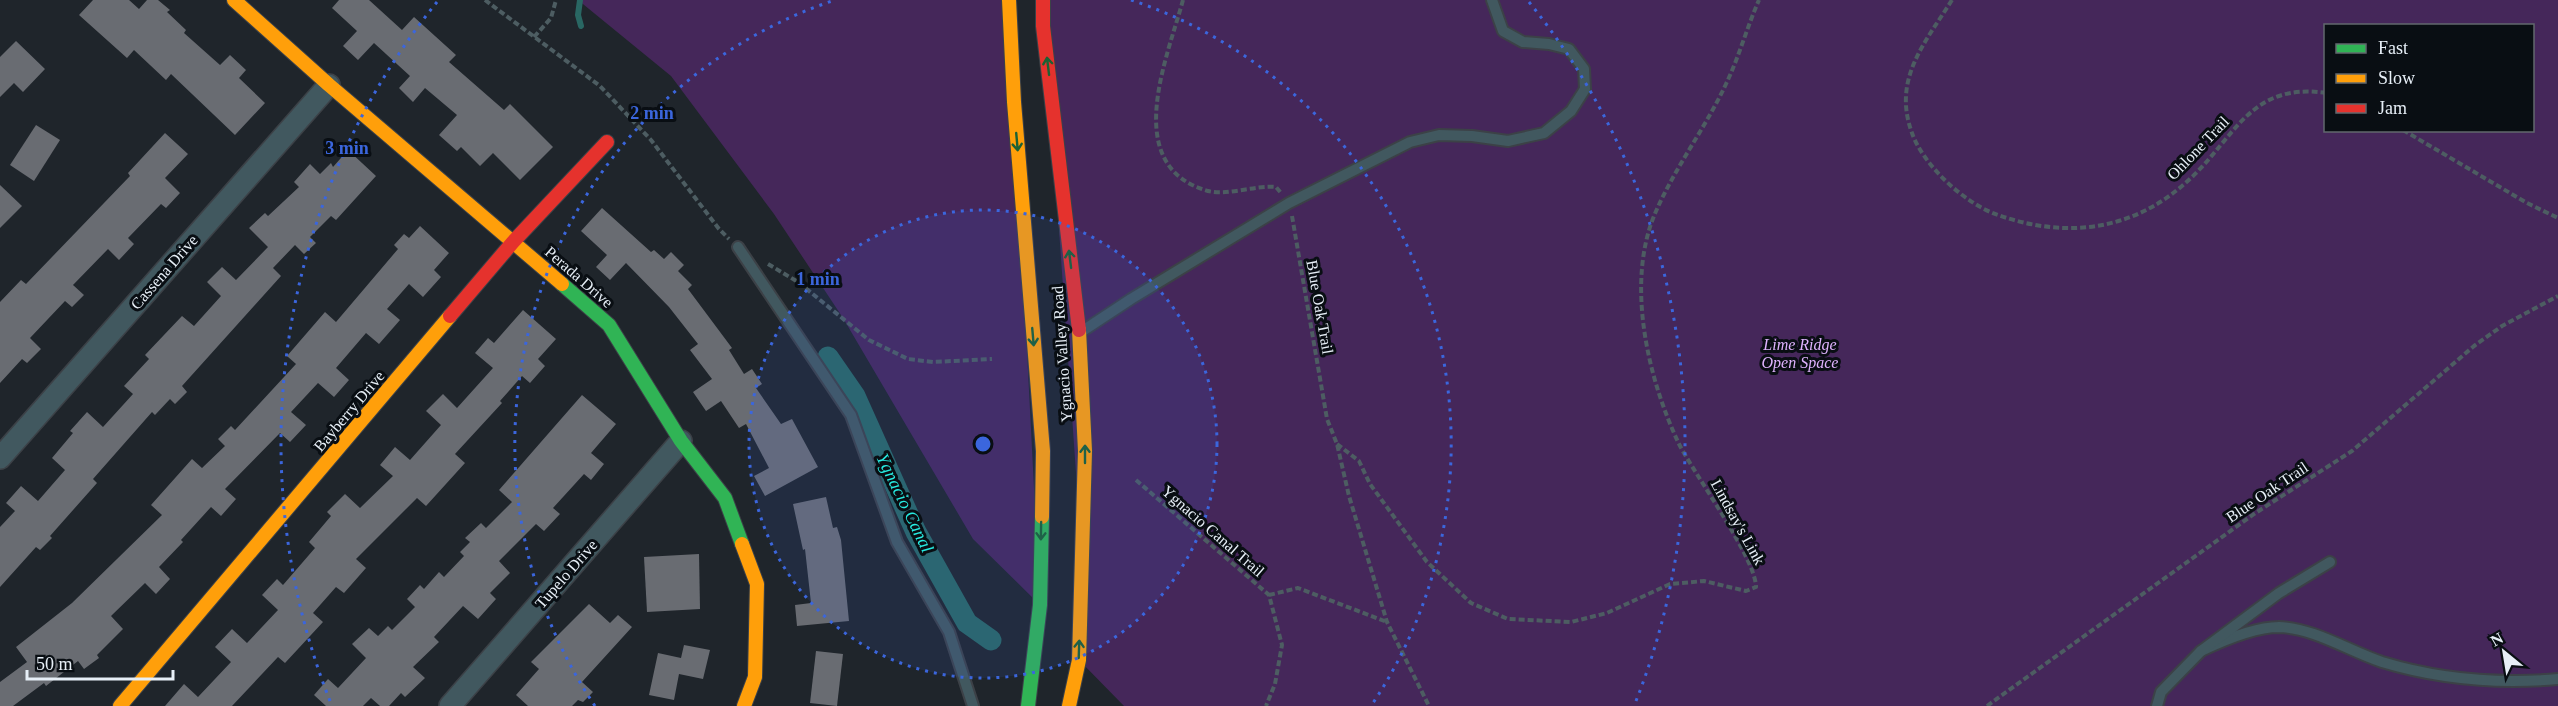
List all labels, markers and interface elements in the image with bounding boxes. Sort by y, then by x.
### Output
legend [2324,24,2534,132]
text: Fast [2378,38,2408,58]
one-way arrow [1042,56,1053,76]
text: Slow [2378,68,2415,88]
text: Jam [2378,98,2407,118]
text: 2 min [630,103,674,123]
street label: Ohlone Trail [2164,112,2233,183]
one-way arrow [1012,132,1023,152]
text: 3 min [325,138,369,158]
street label: Cassena Drive [127,231,201,313]
street label: Perada Drive [542,243,616,311]
one-way arrow [1064,250,1075,270]
street label: Blue Oak Trail [1303,259,1337,356]
text: 1 min [796,269,840,289]
street label: Ygnacio Valley Road [1049,285,1076,423]
one-way arrow [1028,326,1039,346]
park label: Lime Ridge Open Space [1762,336,1838,372]
street label: Bayberry Drive [310,367,388,455]
centre of rings [973,434,993,454]
one-way arrow [1079,444,1091,464]
water label: Ygnacio Canal [872,450,938,556]
street label: Blue Oak Trail [2223,458,2312,526]
street label: Lindsay's Link [1707,476,1768,568]
street label: Ygnacio Canal Trail [1158,482,1268,581]
one-way arrow [1036,521,1047,541]
street label: Tupelo Drive [532,536,601,612]
north arrow [2474,622,2534,682]
text: N [2487,629,2506,650]
one-way arrow [1074,639,1085,659]
scale bar [27,643,172,681]
text: 50 m [36,654,73,674]

